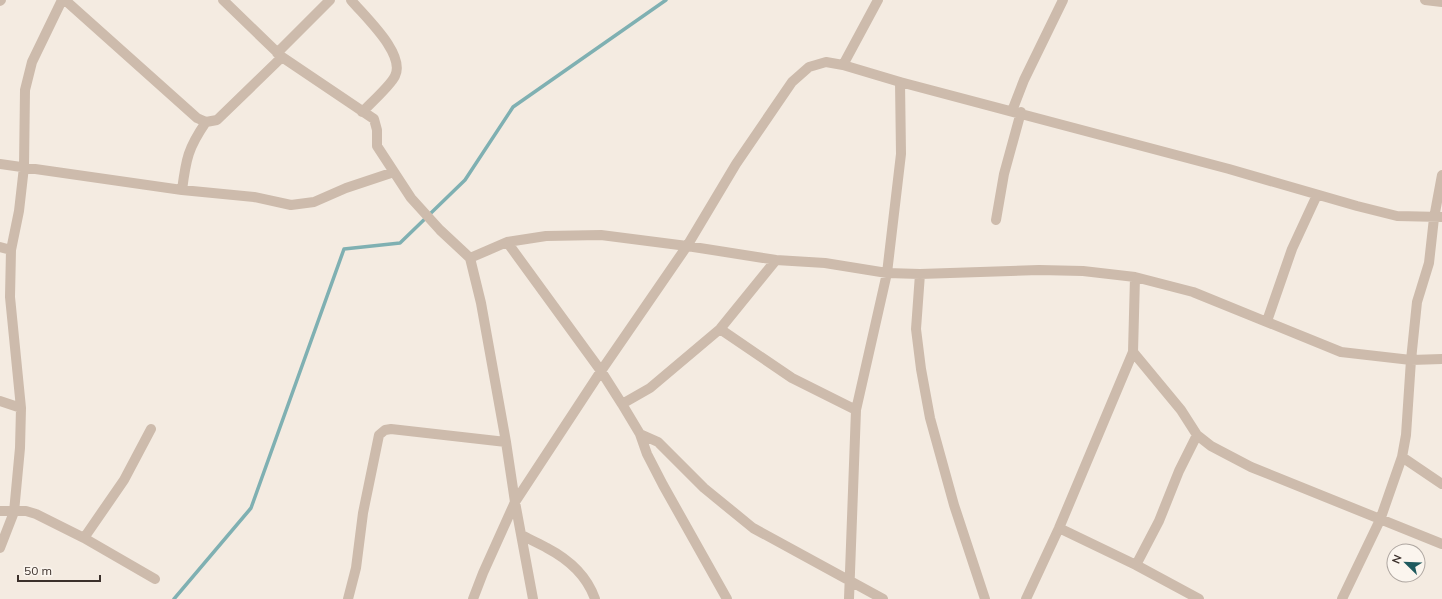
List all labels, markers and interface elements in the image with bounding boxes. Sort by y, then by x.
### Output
north arrow [1386,543,1426,583]
text: N [1389,553,1405,566]
scale bar [18,557,100,583]
text: 50 m [24,563,52,578]

